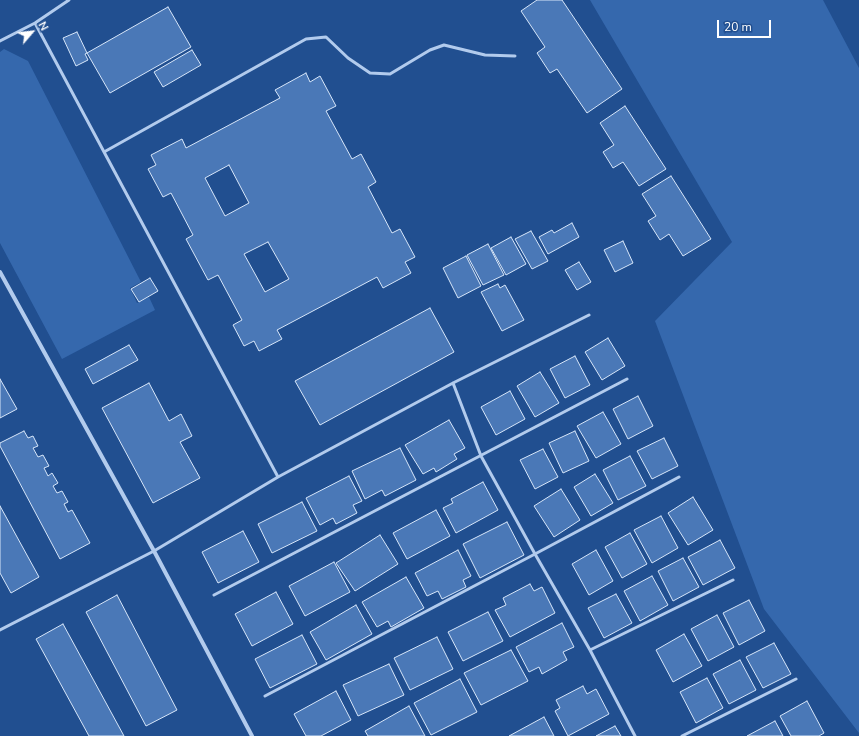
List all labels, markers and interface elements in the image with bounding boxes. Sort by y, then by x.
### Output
north arrow [12,12,52,52]
scale bar [719,12,773,38]
text: N [34,19,52,33]
text: 20 m [724,19,752,35]

